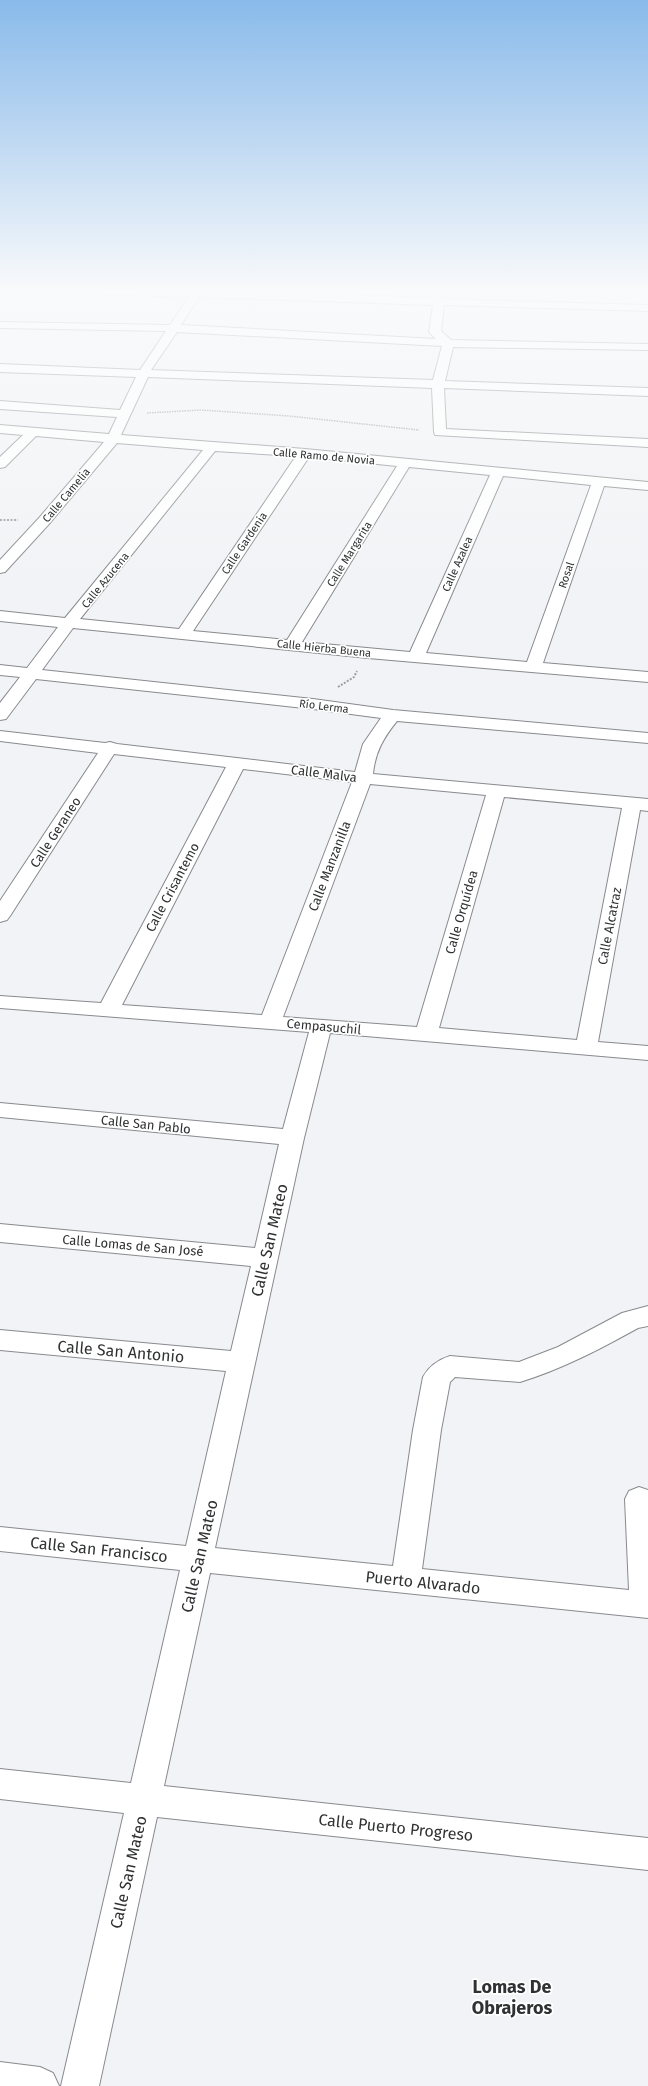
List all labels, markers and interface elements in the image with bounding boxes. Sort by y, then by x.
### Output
street label: Calle Ramo de Novia [272,446,376,467]
street label: Calle Camelia [40,465,93,525]
street label: Calle Gardenia [219,510,270,577]
street label: Calle Margarita [324,519,375,589]
street label: Calle Azalea [440,535,475,594]
street label: Calle Azucena [79,550,132,611]
street label: Rosal [556,560,577,590]
street label: Calle Hierba Buena [276,637,372,660]
street label: Río Lerma [298,697,350,716]
street label: Calle Malva [290,762,358,785]
street label: Calle Geraneo [27,794,84,870]
street label: Calle Manzanilla [305,819,354,913]
street label: Calle Crisantemo [143,840,202,934]
street label: Calle Orquídea [442,868,481,956]
street label: Calle Alcatraz [595,886,624,966]
street label: Cempasuchil [286,1016,362,1037]
street label: Calle San Pablo [100,1112,192,1137]
street label: Calle San Mateo [247,1182,292,1298]
street label: Calle Lomas de San José [62,1232,204,1259]
street label: Calle San Antonio [57,1336,185,1367]
street label: Calle San Mateo [177,1498,222,1614]
street label: Calle San Francisco [29,1533,169,1566]
street label: Puerto Alvarado [365,1567,481,1598]
street label: Calle Puerto Progreso [318,1810,474,1845]
street label: Calle San Mateo [106,1814,151,1930]
district label: Lomas De Obrajeros [472,1976,552,2019]

